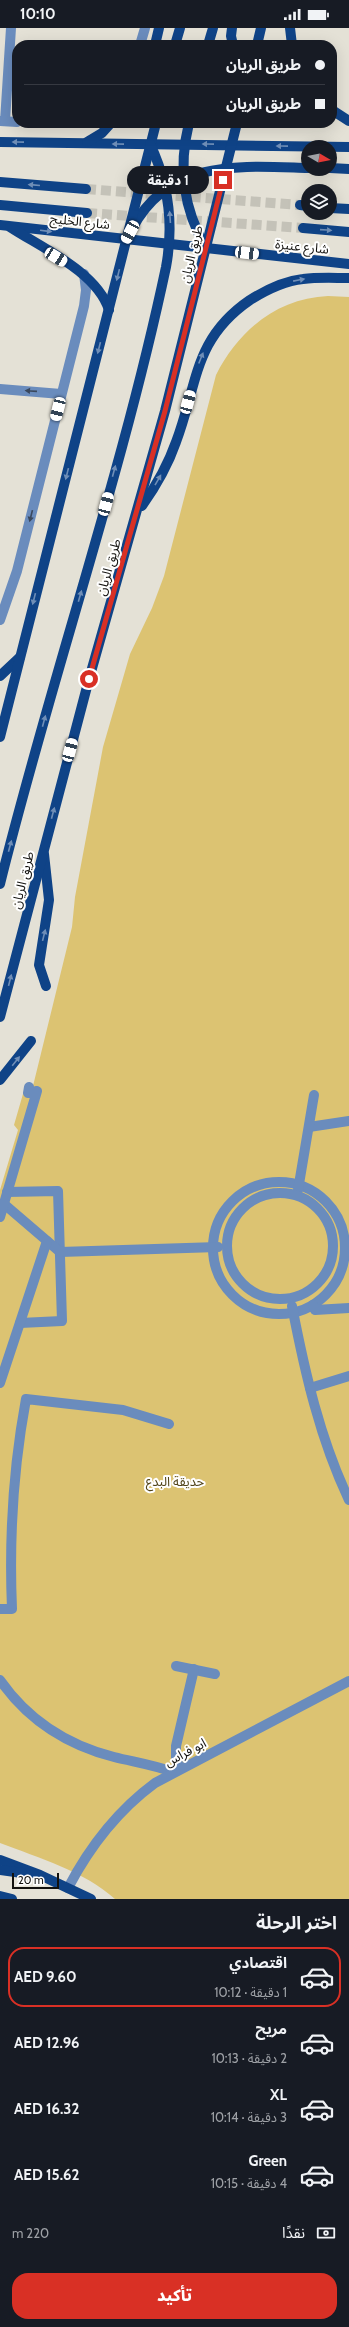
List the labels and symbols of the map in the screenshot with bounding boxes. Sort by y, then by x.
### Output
one-way arrow [11,139,24,145]
one-way arrow [112,140,124,147]
north arrow [301,140,337,176]
one-way arrow [202,141,214,148]
one-way arrow [275,143,288,149]
callout: 1 دقيقة [127,166,209,194]
route end [214,171,232,189]
one-way arrow [28,181,40,188]
street label: شارع الخليج [49,210,111,235]
one-way arrow [167,211,174,223]
car [119,219,141,245]
street label: طريق الريان [176,223,207,285]
one-way arrow [40,227,52,234]
one-way arrow [320,227,332,234]
street label: شارع عنيزة [274,235,330,260]
car [43,246,69,268]
car [234,246,260,260]
one-way arrow [114,268,120,281]
one-way arrow [293,276,305,282]
one-way arrow [96,342,102,354]
one-way arrow [199,351,205,363]
one-way arrow [25,388,37,395]
car [179,389,197,415]
car [49,396,67,422]
one-way arrow [112,464,118,477]
one-way arrow [63,467,69,480]
one-way arrow [155,474,162,486]
car [97,491,115,517]
one-way arrow [27,510,33,522]
street label: طريق الريان [92,536,125,598]
one-way arrow [77,590,83,602]
one-way arrow [31,593,37,606]
route start [80,670,98,688]
one-way arrow [41,715,47,727]
car [61,737,79,763]
one-way arrow [50,807,56,819]
one-way arrow [7,840,13,852]
street label: طريق الريان [7,849,38,911]
one-way arrow [41,929,47,941]
one-way arrow [7,974,13,986]
one-way arrow [12,1056,21,1067]
park label: حديقة البدع [146,1473,205,1492]
street label: ابو فراس [161,1734,209,1771]
scale bar [12,1871,59,1890]

